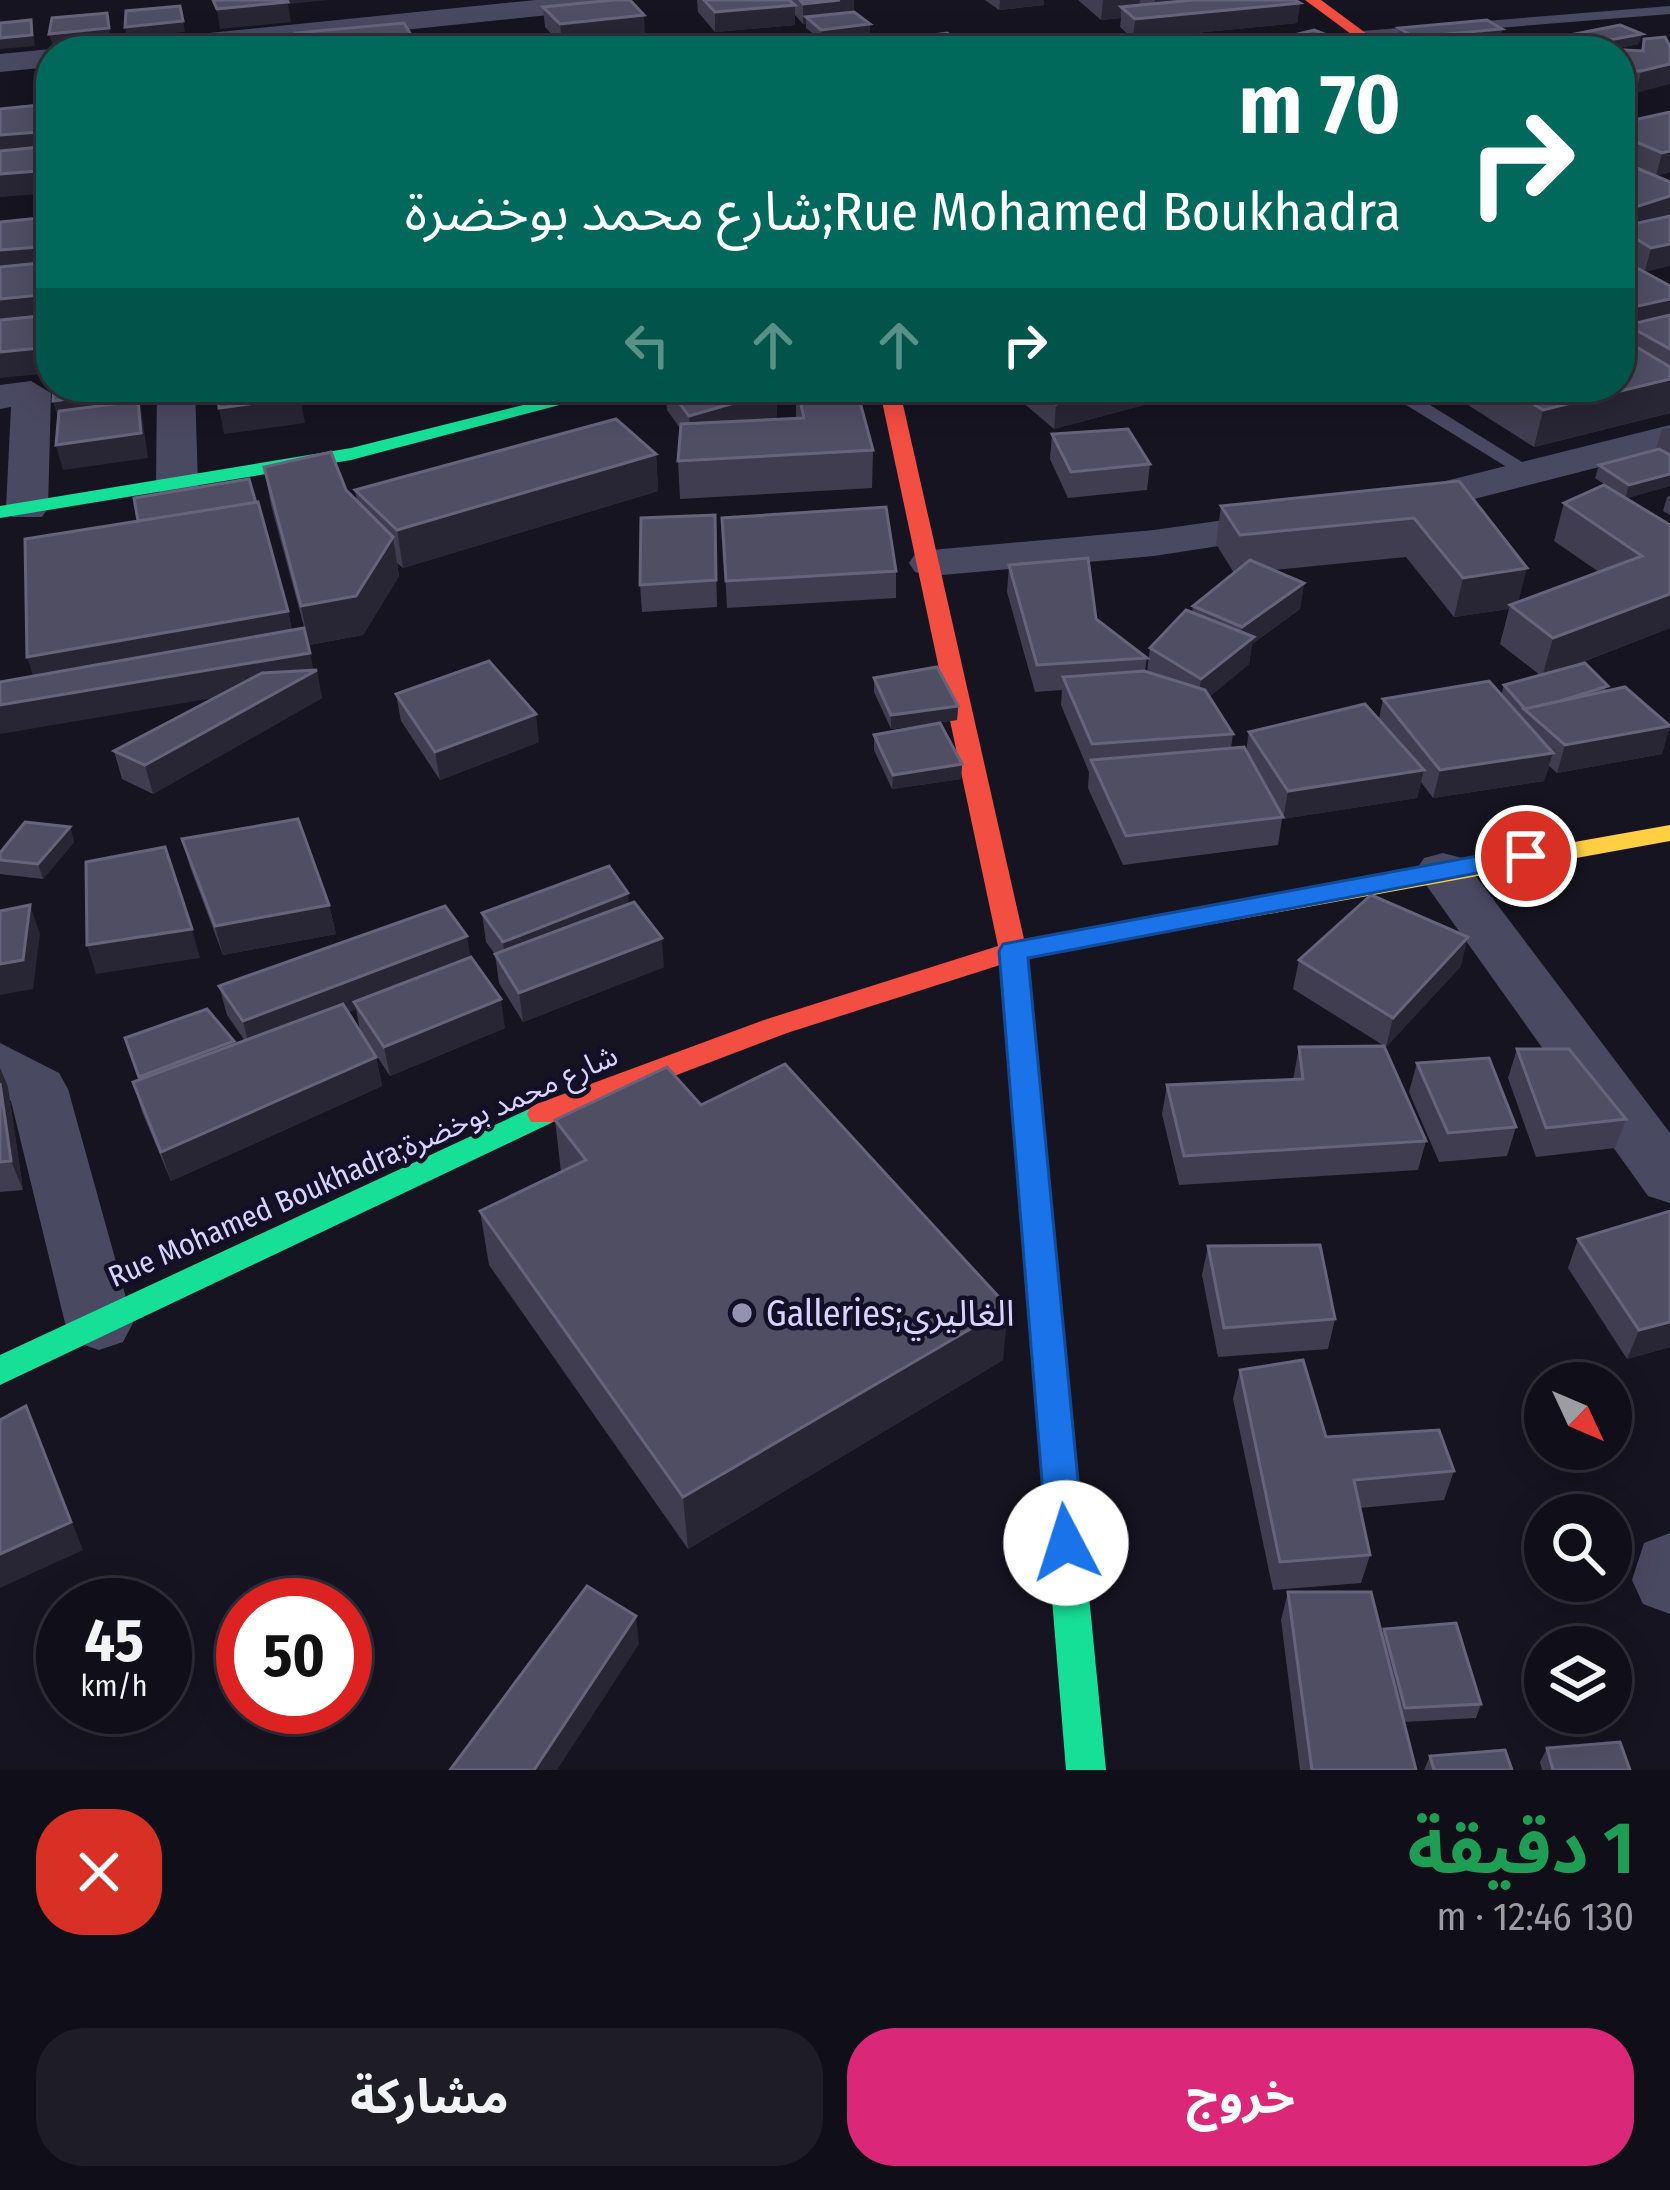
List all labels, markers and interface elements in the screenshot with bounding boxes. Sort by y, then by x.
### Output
text: 70 m [1239,54,1401,155]
icon: right [1443,84,1599,240]
text: Rue Mohamed Boukhadra;شارع محمد بوخضرة [405,180,1401,244]
icon: left [614,312,680,378]
icon: ahead [740,312,806,378]
icon: ahead [866,312,932,378]
icon: right [992,312,1058,378]
pin [1475,805,1577,907]
icon: arrive [1493,823,1559,889]
street label: Rue Mohamed Boukhadra;شارع محمد بوخضرة [103,1037,625,1299]
place label: Galleries;الغاليري [766,1292,1015,1341]
marker: Galleries;الغاليري [729,1300,755,1326]
north arrow [1524,1362,1632,1470]
map controls [1524,1362,1632,1734]
position arrow [1003,1480,1129,1606]
button: search [1524,1494,1632,1602]
speed limit sign: 50 [216,1578,372,1734]
text: 45 [84,1605,144,1677]
button: layers [1524,1626,1632,1734]
text: km/h [81,1668,147,1704]
text: 1 دقيقة [1407,1806,1634,1892]
button: close [36,1809,162,1935]
text: 130 m · 12:46 [1436,1894,1634,1940]
button: مشاركة [36,2028,823,2166]
button: خروج [847,2028,1634,2166]

